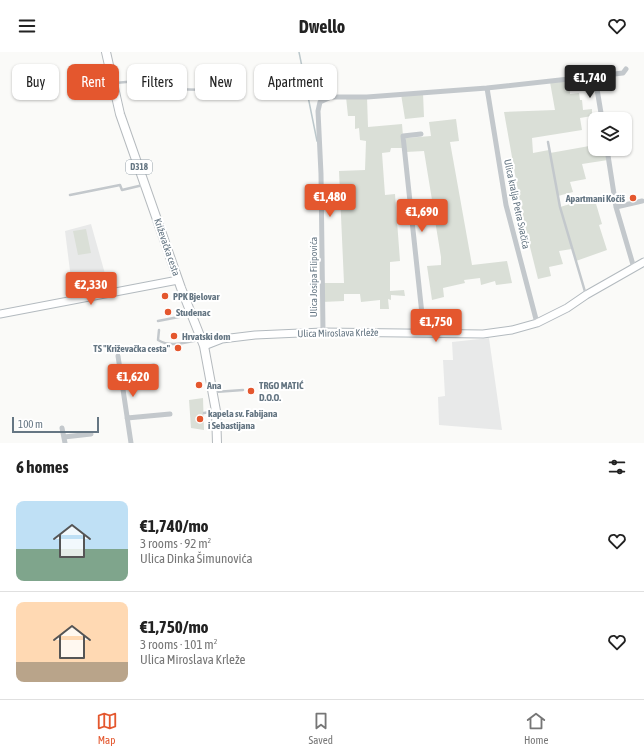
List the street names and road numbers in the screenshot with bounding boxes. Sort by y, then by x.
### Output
street label: Ulica kralja Petra Svačića [502,158,532,250]
road number: D318 [126,160,152,174]
street label: Križevačka cesta [152,217,182,278]
street label: Ulica Josipa Filipovića [308,236,319,317]
street label: Ulica Miroslava Krleže [297,327,379,339]

